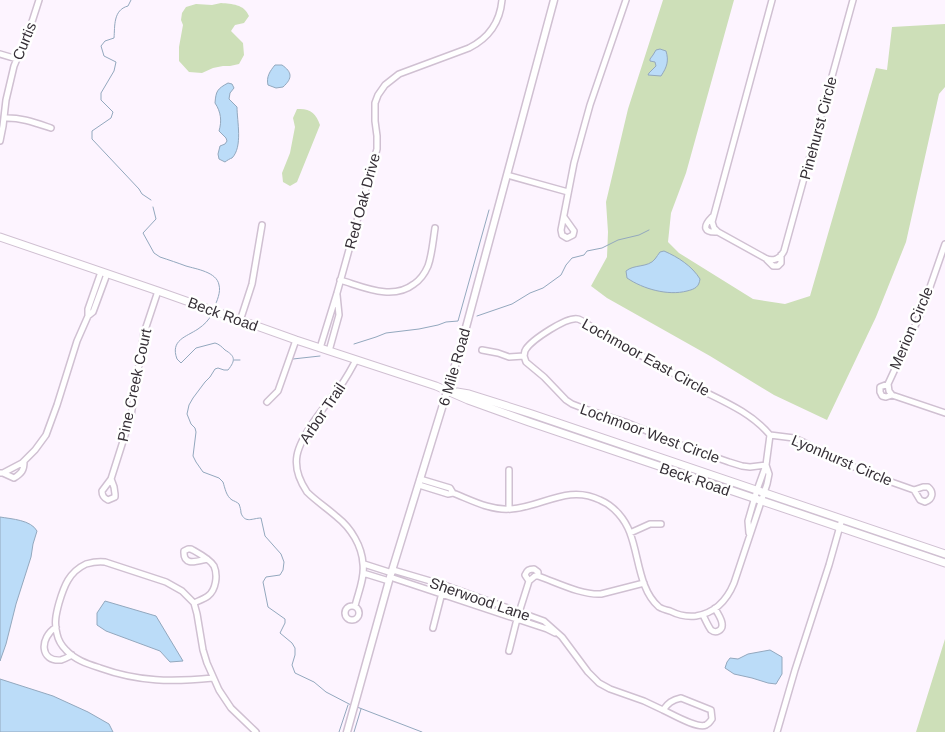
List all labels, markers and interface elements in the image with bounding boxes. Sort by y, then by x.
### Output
street label: Curtis [9,20,39,62]
street label: Pinehurst Circle [796,75,840,181]
street label: Red Oak Drive [341,151,383,251]
street label: Merion Circle [886,284,936,372]
street label: Beck Road [186,293,260,335]
street label: Lochmoor East Circle [579,315,713,399]
street label: Pine Creek Court [114,326,154,443]
street label: 6 Mile Road [435,326,473,408]
street label: Arbor Trail [296,380,348,446]
street label: Lochmoor West Circle [578,400,722,466]
street label: Lyonhurst Circle [789,431,895,489]
street label: Beck Road [658,459,732,499]
street label: Sherwood Lane [428,574,532,624]

